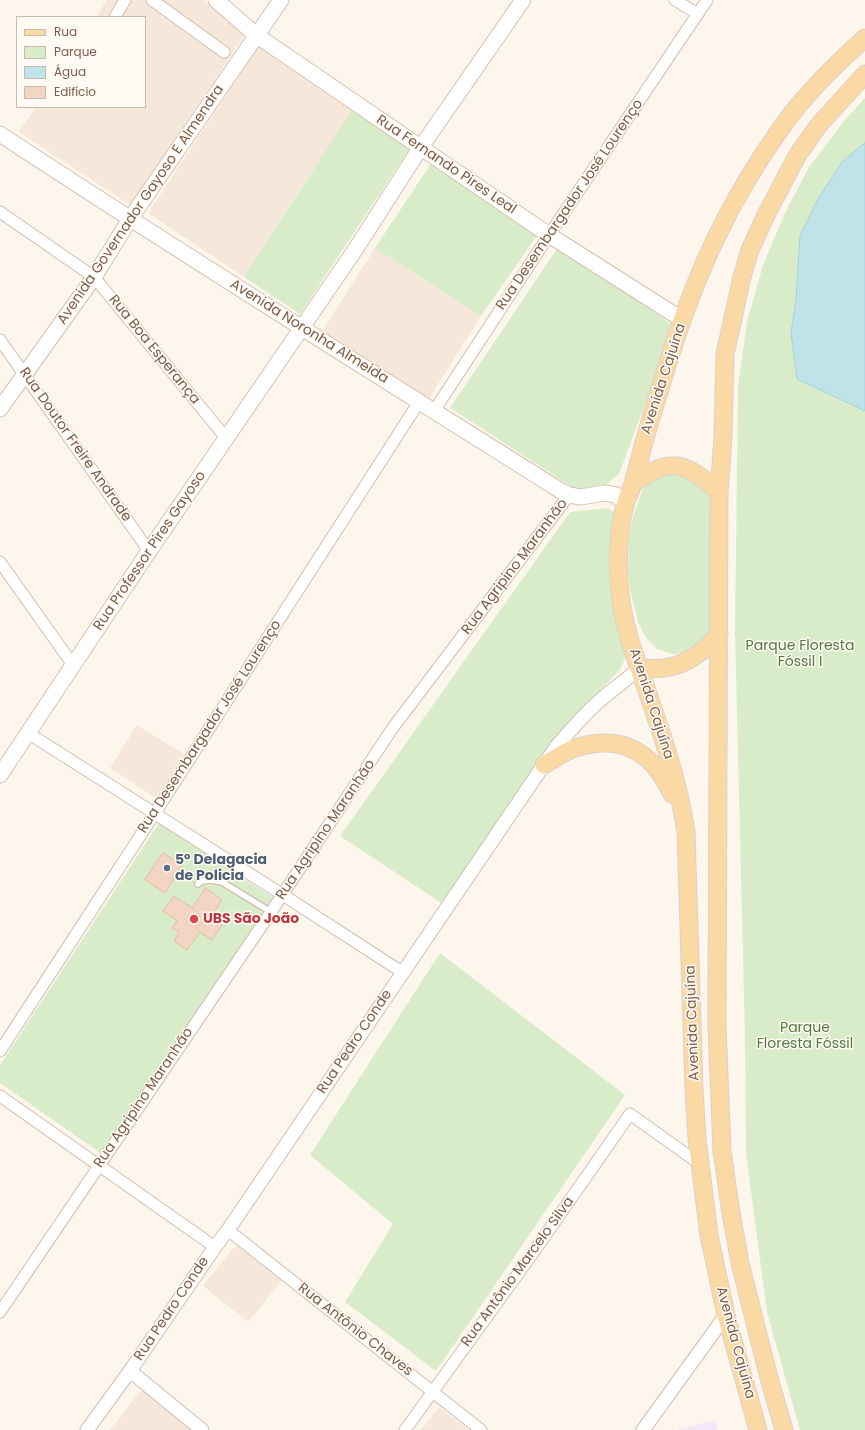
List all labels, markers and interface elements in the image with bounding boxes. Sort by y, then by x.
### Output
legend [16,16,146,108]
text: Rua [54,23,77,40]
text: Parque [54,43,97,60]
text: Água [54,63,86,80]
street label: Avenida Governador Gayoso E Almendra [54,82,228,328]
text: Edifício [54,83,96,100]
street label: Rua Desembargador José Lourenço [493,96,647,314]
street label: Rua Fernando Pires Leal [373,112,519,218]
street label: Avenida Noronha Almeida [227,276,391,388]
street label: Rua Boa Esperança [105,292,203,408]
street label: Avenida Cajuína [638,321,690,437]
street label: Rua Doutor Freire Andrade [15,365,135,525]
street label: Rua Professor Pires Gayoso [90,468,210,634]
street label: Rua Agripino Maranhão [459,496,571,638]
street label: Rua Desembargador José Lourenço [135,617,285,837]
park label: Parque Floresta Fóssil I [746,638,854,670]
street label: Avenida Cajuína [625,646,677,762]
street label: Rua Agripino Maranhão [273,757,379,903]
place label: 5° Delagacia de Policia [175,852,267,884]
marker: 5° Delagacia de Policia [162,863,172,873]
place label: UBS São João [203,911,299,927]
marker: UBS São João [188,913,200,925]
street label: Avenida Cajuína [683,965,703,1081]
street label: Rua Pedro Conde [314,987,396,1097]
park label: Parque Floresta Fóssil [757,1020,853,1052]
street label: Rua Agripino Maranhão [91,1025,197,1171]
street label: Rua Antônio Marcelo Silva [458,1194,578,1350]
street label: Rua Pedro Conde [131,1254,213,1364]
street label: Rua Antônio Chaves [294,1280,416,1380]
street label: Avenida Cajuína [712,1285,758,1401]

